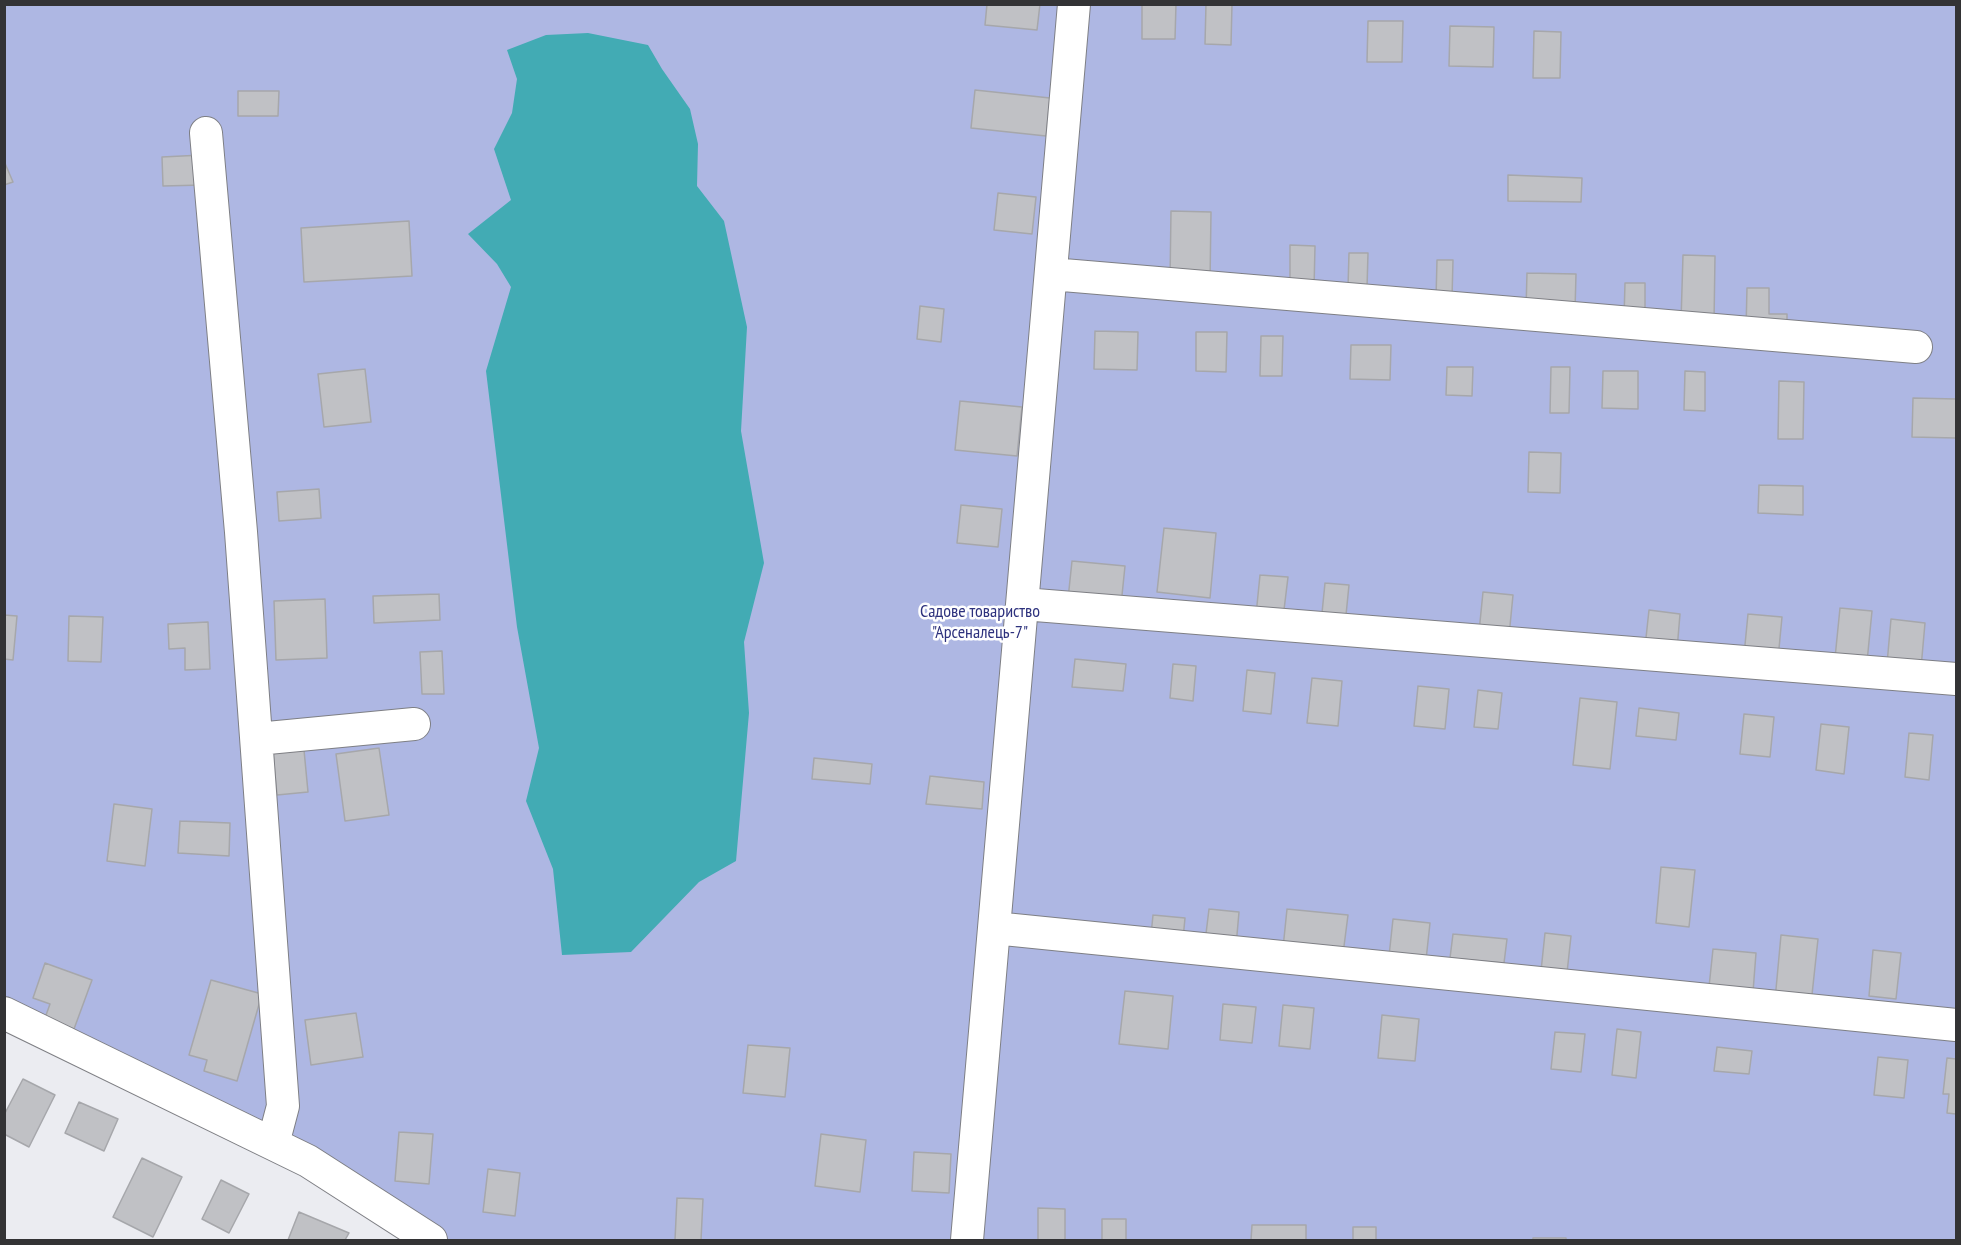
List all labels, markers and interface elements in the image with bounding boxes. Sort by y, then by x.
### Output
park label: Садове товариство "Арсеналець-7" [920,601,1040,644]

